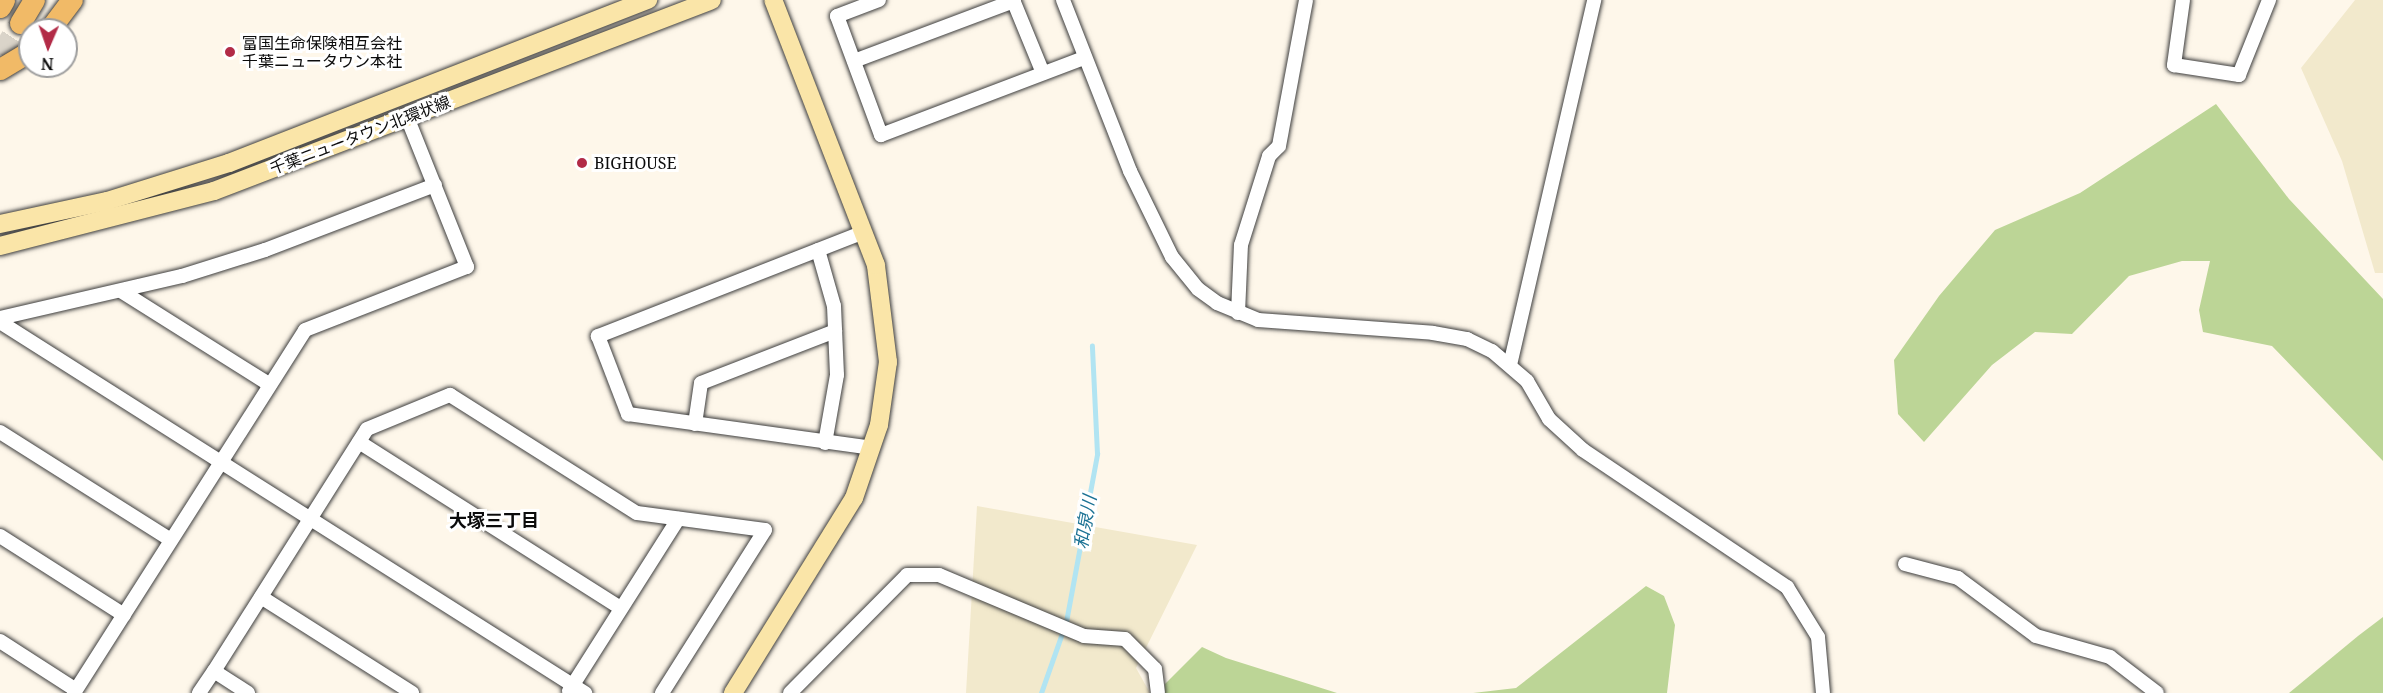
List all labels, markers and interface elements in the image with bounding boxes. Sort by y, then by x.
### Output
north arrow [18,18,78,78]
place label: 富国生命保険相互会社 千葉ニュータウン本社 [242,33,402,71]
marker: 富国生命保険相互会社 千葉ニュータウン本社 [223,45,237,59]
text: N [41,53,54,75]
street label: 千葉ニュータウン北環状線 [267,92,453,178]
place label: BIGHOUSE [594,153,676,173]
marker: BIGHOUSE [575,156,589,170]
water label: 和泉川 [1070,494,1100,550]
district label: 大塚三丁目 [449,509,539,531]

